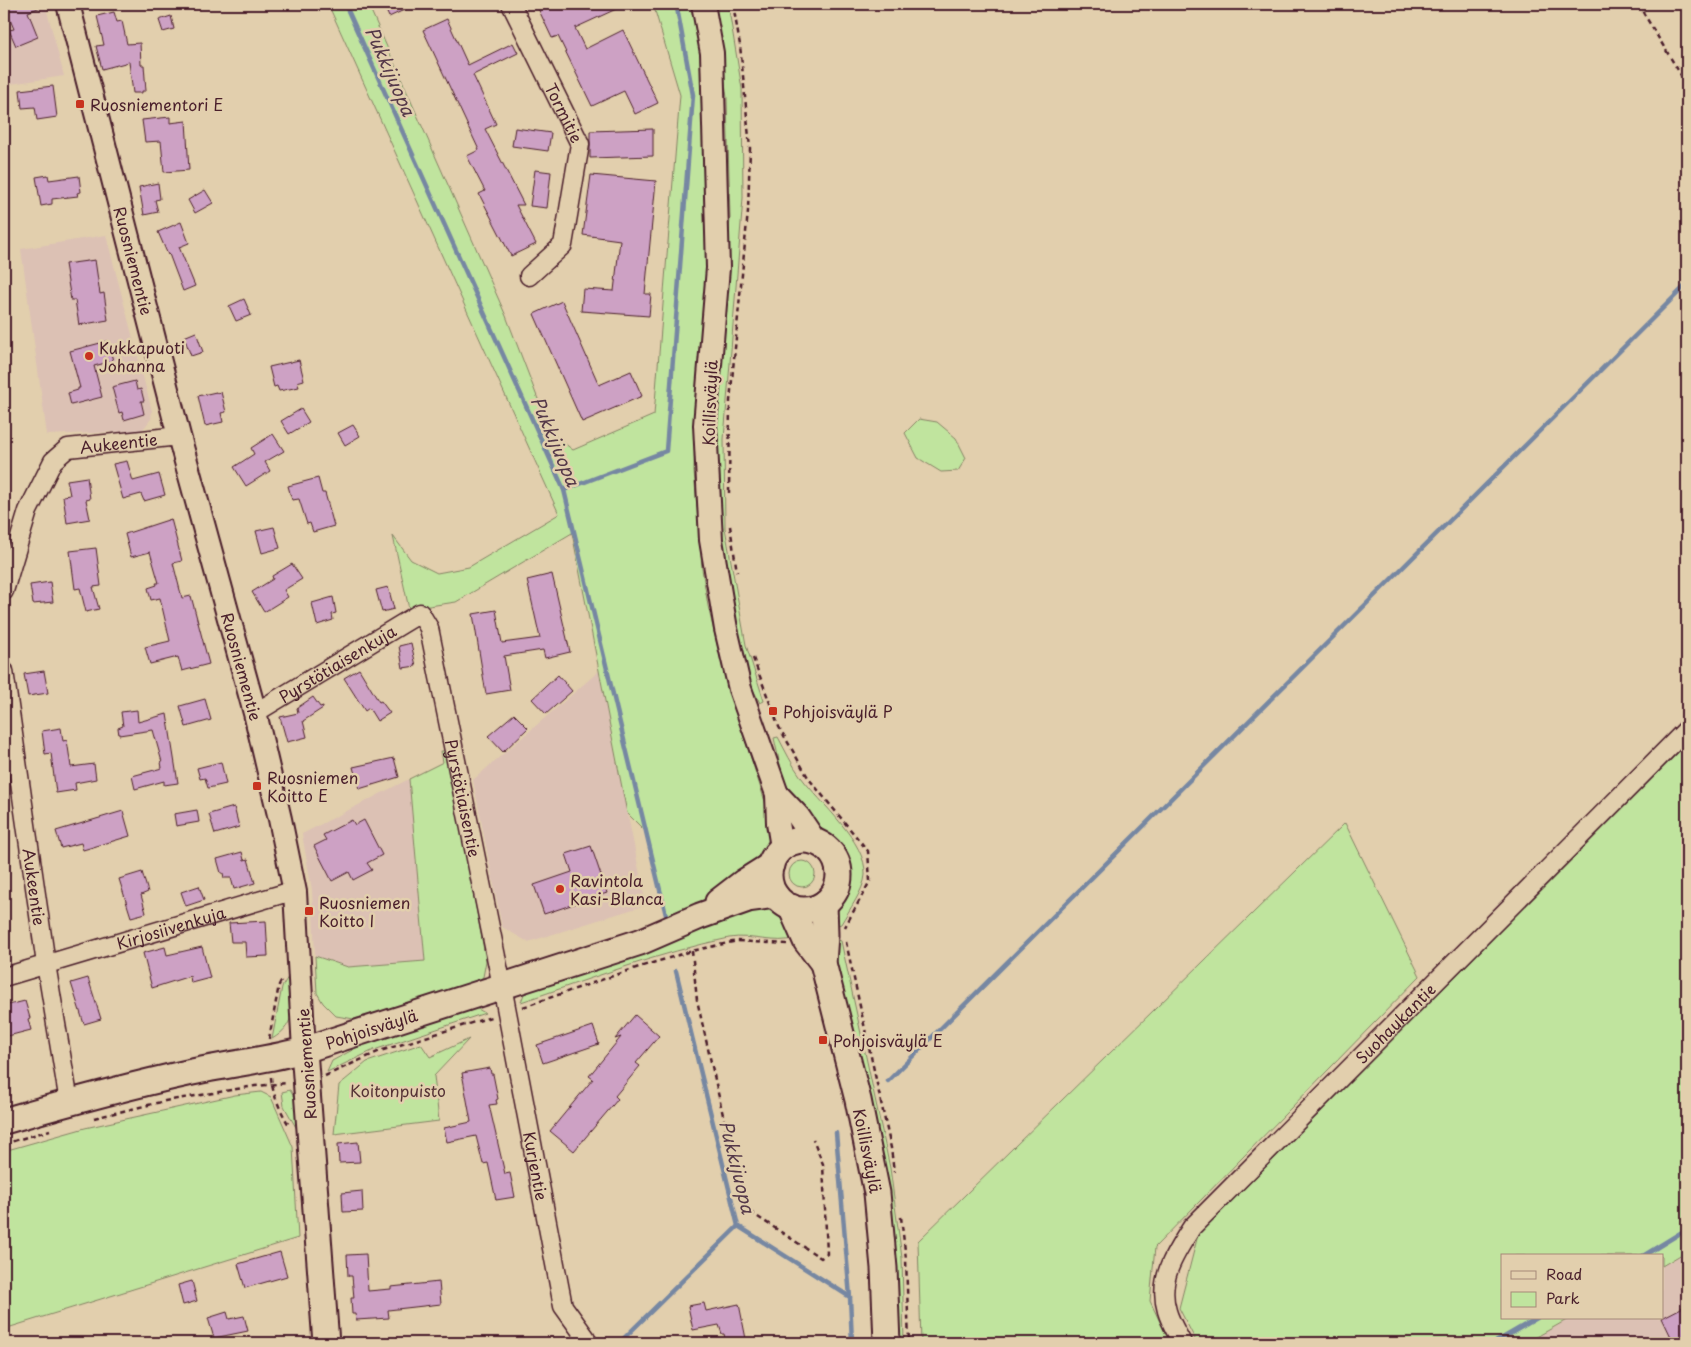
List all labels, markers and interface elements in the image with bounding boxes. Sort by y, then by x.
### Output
water label: Pukkijuopa [359,22,423,121]
street label: Tormitie [540,79,589,147]
place label: Ruosniementori E [90,92,223,116]
marker: Ruosniementori E [74,98,86,110]
street label: Ruosniementie [108,204,159,318]
place label: Kukkapuoti Johanna [99,335,185,377]
marker: Kukkapuoti Johanna [83,350,95,362]
street label: Koillisväylä [696,360,722,446]
water label: Pukkijuopa [525,392,587,491]
street label: Aukeentie [78,426,158,459]
street label: Ruosniementie [216,610,268,723]
street label: Pyrstötiaisenkuja [274,618,400,708]
place label: Pohjoisväylä P [783,699,893,723]
marker: Pohjoisväylä P [767,705,779,717]
street label: Pyrstötiaisentie [440,737,487,859]
place label: Ruosniemen Koitto E [267,765,358,807]
marker: Ruosniemen Koitto E [251,780,263,792]
street label: Aukeentie [18,847,52,927]
place label: Ravintola Kasi-Blanca [570,868,663,910]
marker: Ravintola Kasi-Blanca [554,883,566,895]
place label: Ruosniemen Koitto I [319,890,410,932]
street label: Kirjosiivenkuja [113,900,228,955]
marker: Ruosniemen Koitto I [303,905,315,917]
street label: Suohaukantie [1349,977,1440,1069]
street label: Pohjoisväylä [322,1002,420,1054]
street label: Ruosniementie [290,1008,322,1120]
place label: Pohjoisväylä E [833,1028,943,1052]
marker: Pohjoisväylä E [817,1034,829,1046]
park label: Koitonpuisto [350,1078,446,1102]
street label: Koillisväylä [848,1106,889,1195]
water label: Pukkijuopa [713,1117,763,1217]
street label: Kurjentie [518,1130,555,1202]
legend [1501,1254,1664,1320]
text: Road [1546,1262,1582,1285]
text: Park [1546,1286,1580,1309]

